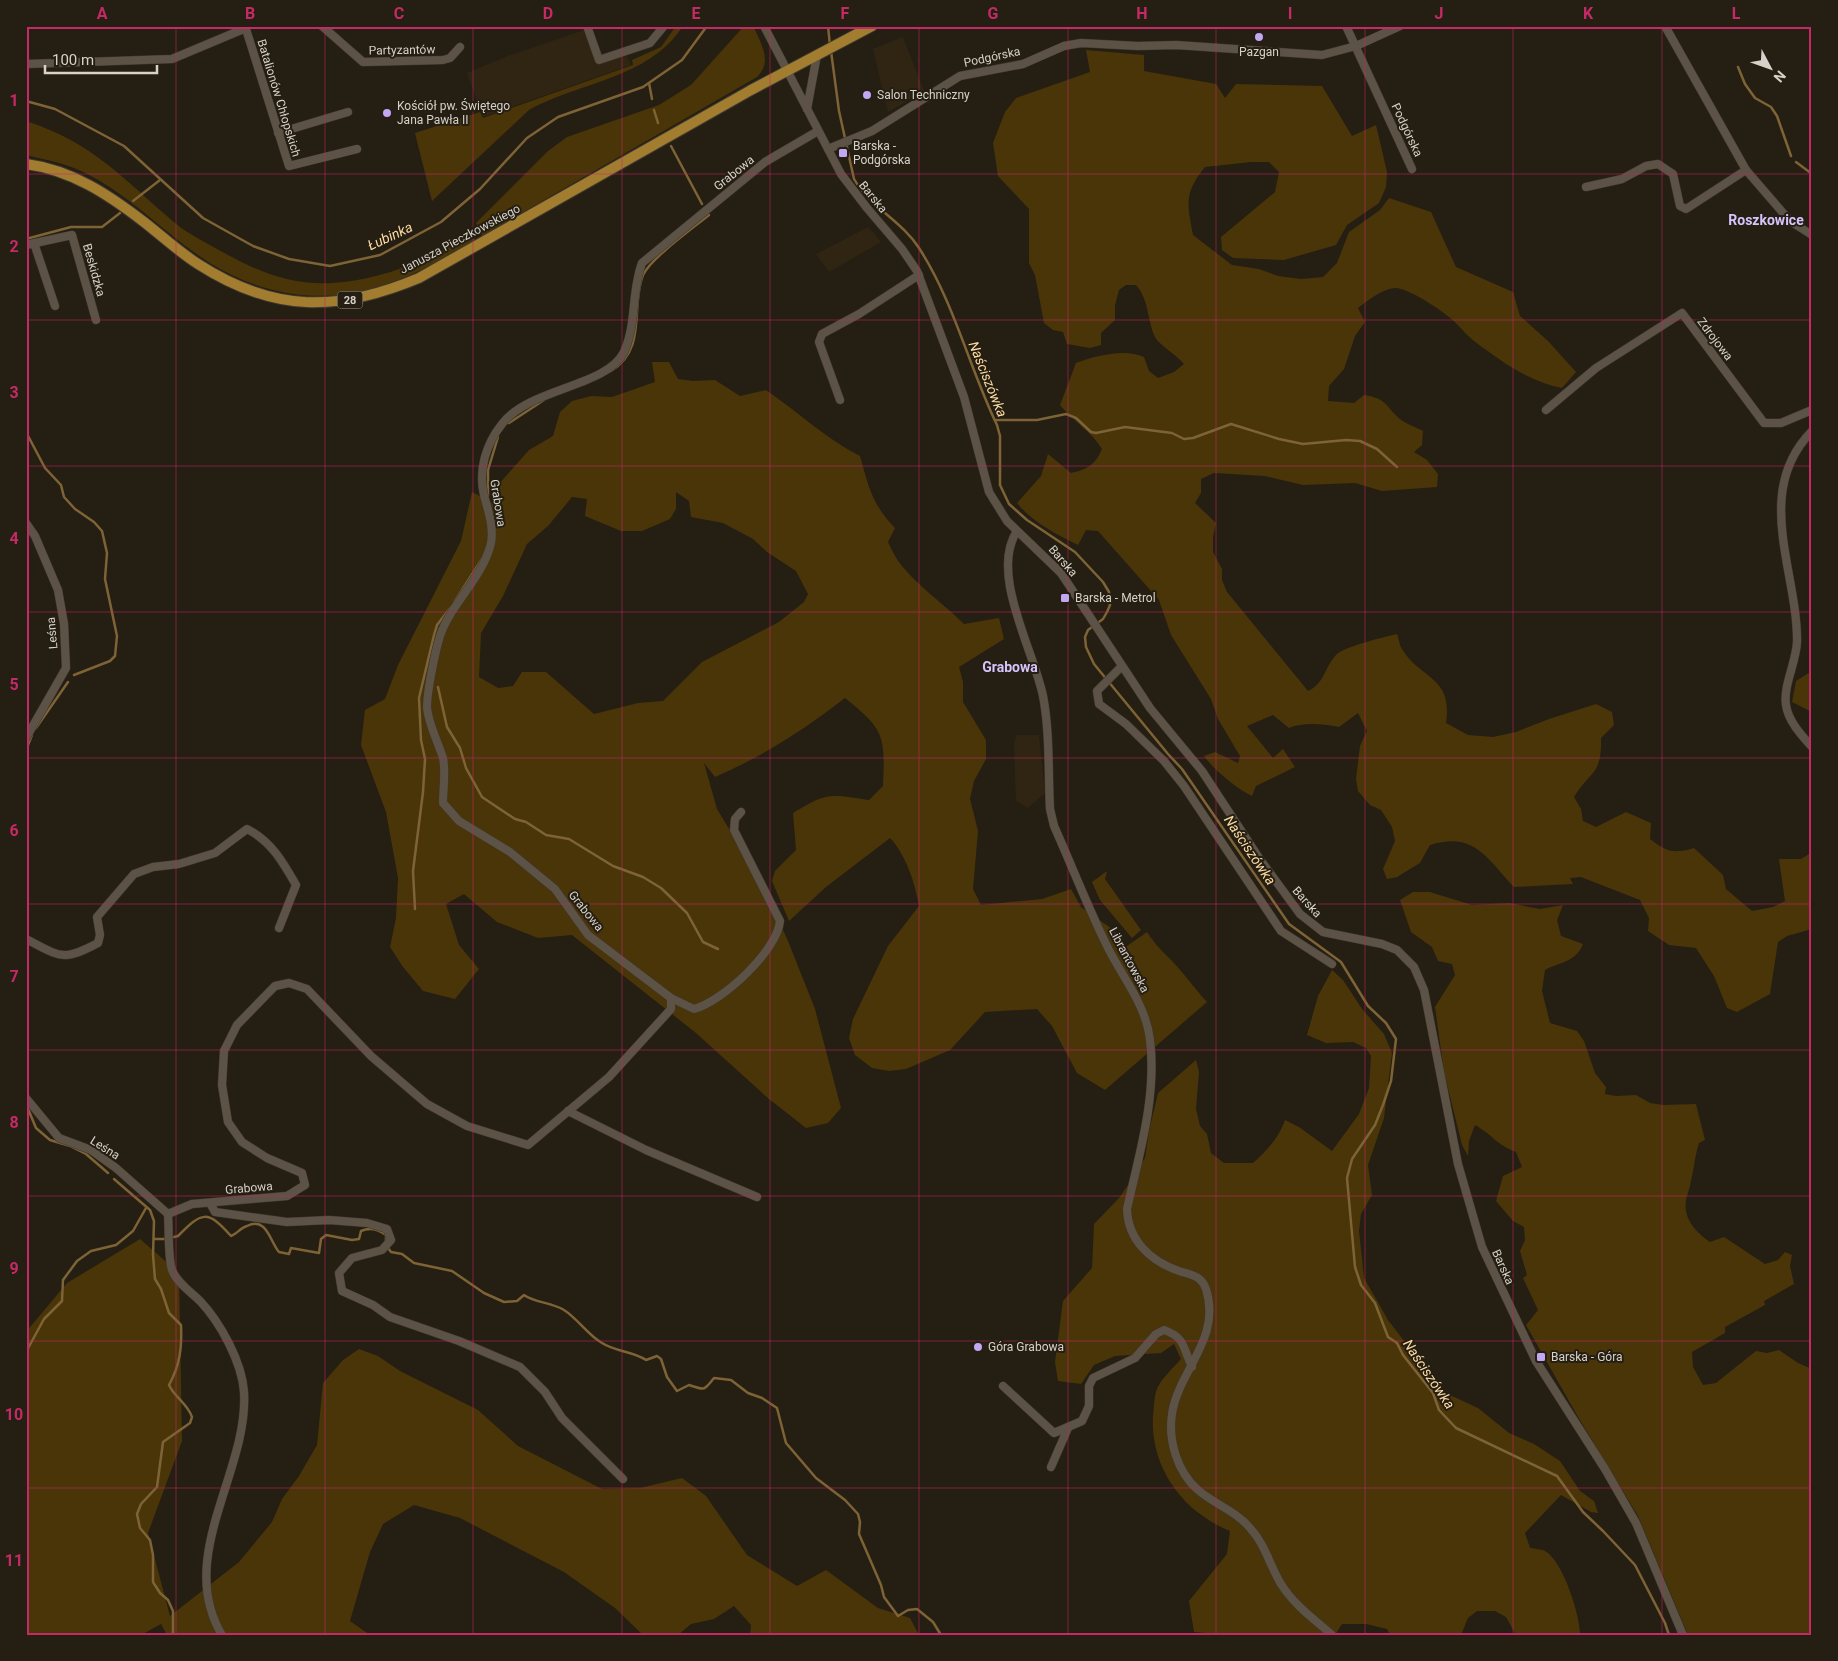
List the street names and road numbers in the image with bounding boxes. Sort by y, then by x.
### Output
street label: Batalionów Chłopskich [254,38,304,158]
street label: Partyzantów [368,42,436,58]
street label: Podgórska [962,44,1022,70]
street label: Podgórska [1388,101,1426,159]
street label: Grabowa [711,153,757,193]
street label: Barska [856,178,890,216]
street label: Janusza Pieczkowskiego [397,201,523,277]
street label: Beskidzka [80,242,108,298]
road number: 28 [338,292,362,308]
street label: Zdrojowa [1694,315,1736,363]
street label: Grabowa [487,478,509,528]
street label: Barska [1046,542,1080,580]
street label: Leśna [44,616,60,650]
street label: Barska [1289,884,1325,920]
street label: Grabowa [566,888,606,934]
street label: Librantowska [1106,925,1152,995]
street label: Leśna [88,1134,122,1162]
street label: Grabowa [225,1179,273,1197]
street label: Barska [1489,1247,1517,1287]

